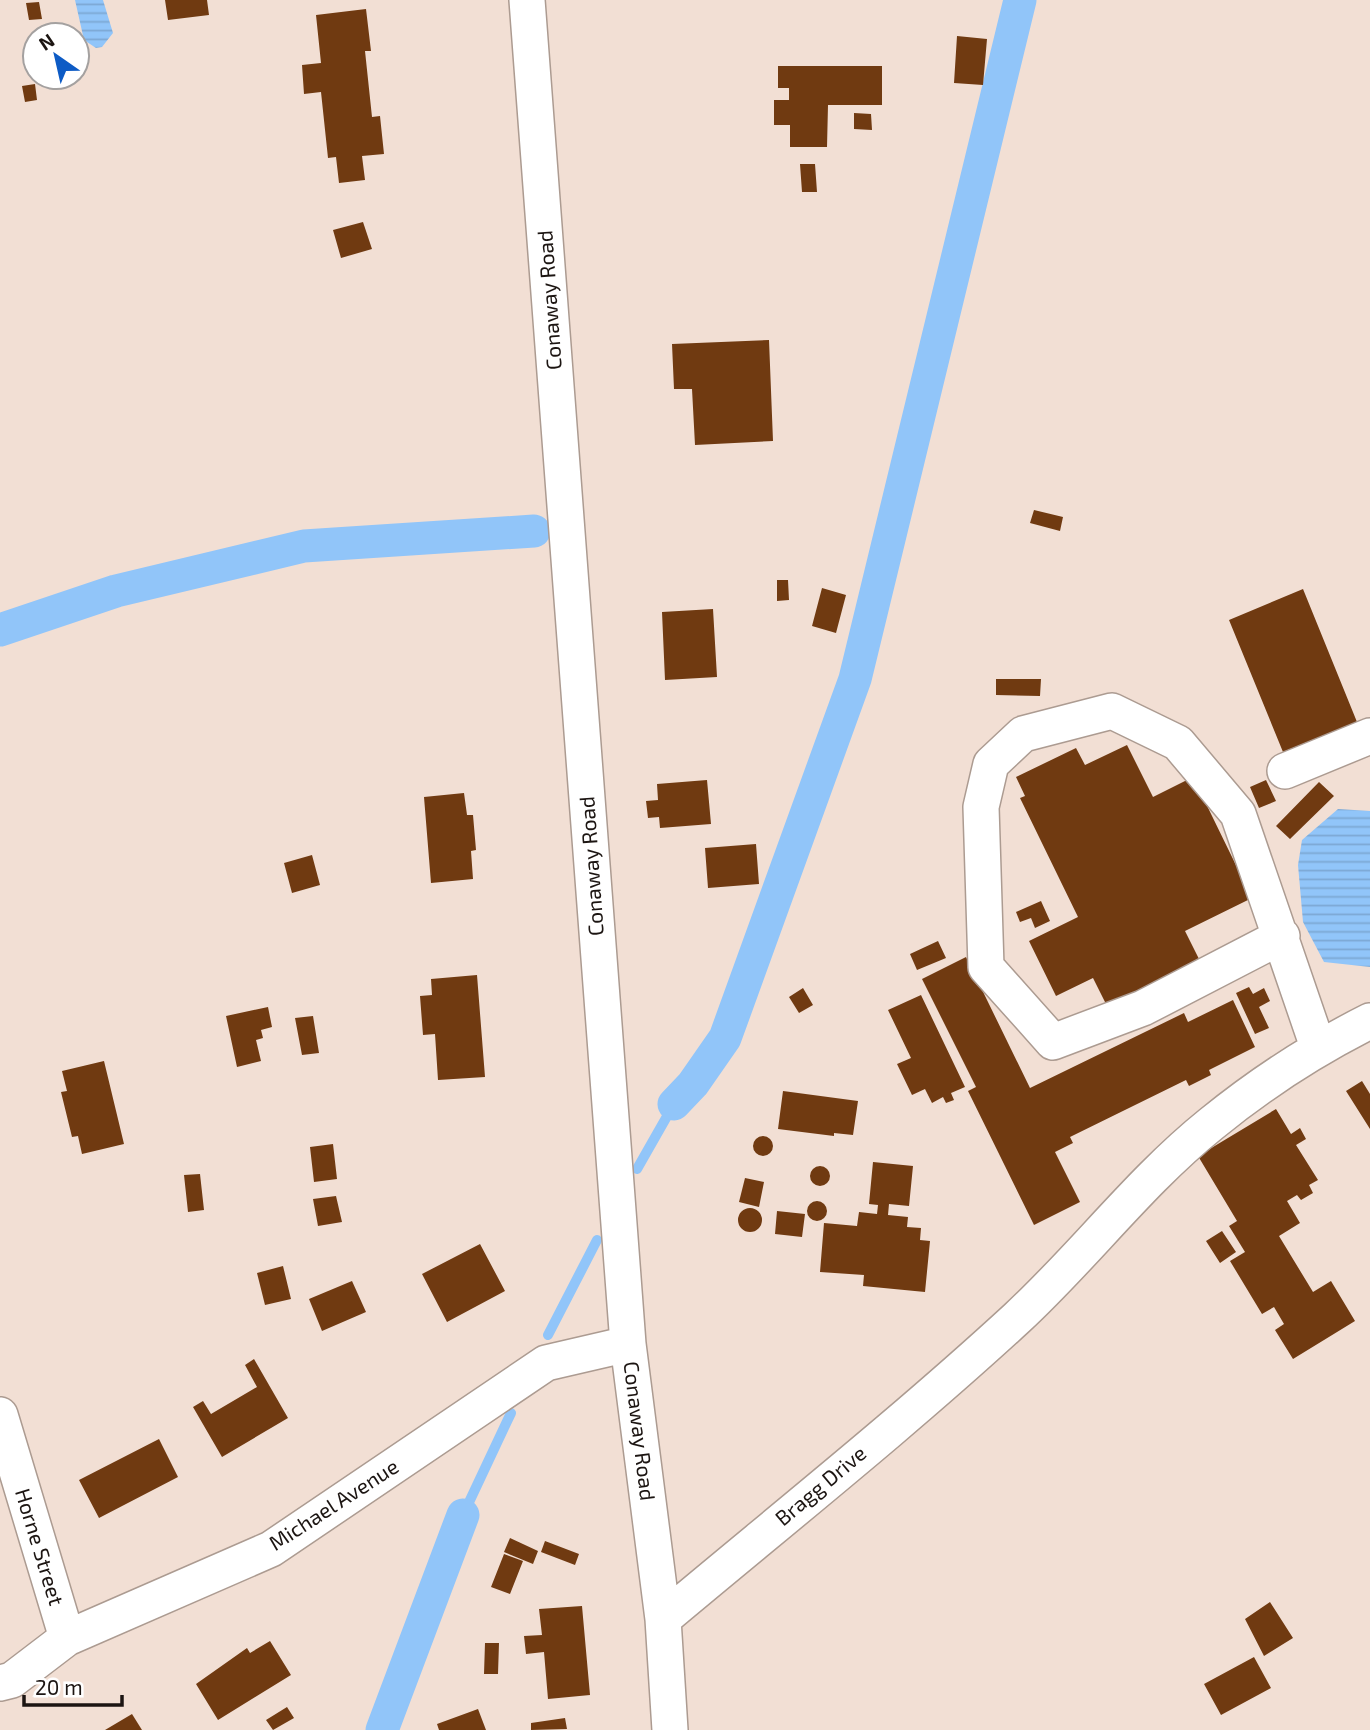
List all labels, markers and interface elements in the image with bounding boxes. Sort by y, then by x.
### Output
north arrow [21,21,91,91]
text: N [34,28,58,55]
street label: Conaway Road [531,229,566,371]
street label: Conaway Road [573,795,608,937]
street label: Conaway Road [620,1360,661,1502]
street label: Bragg Drive [770,1440,871,1530]
street label: Michael Avenue [264,1453,403,1555]
street label: Horne Street [11,1485,70,1608]
scale bar [24,1664,122,1708]
text: 20 m [35,1674,83,1699]

